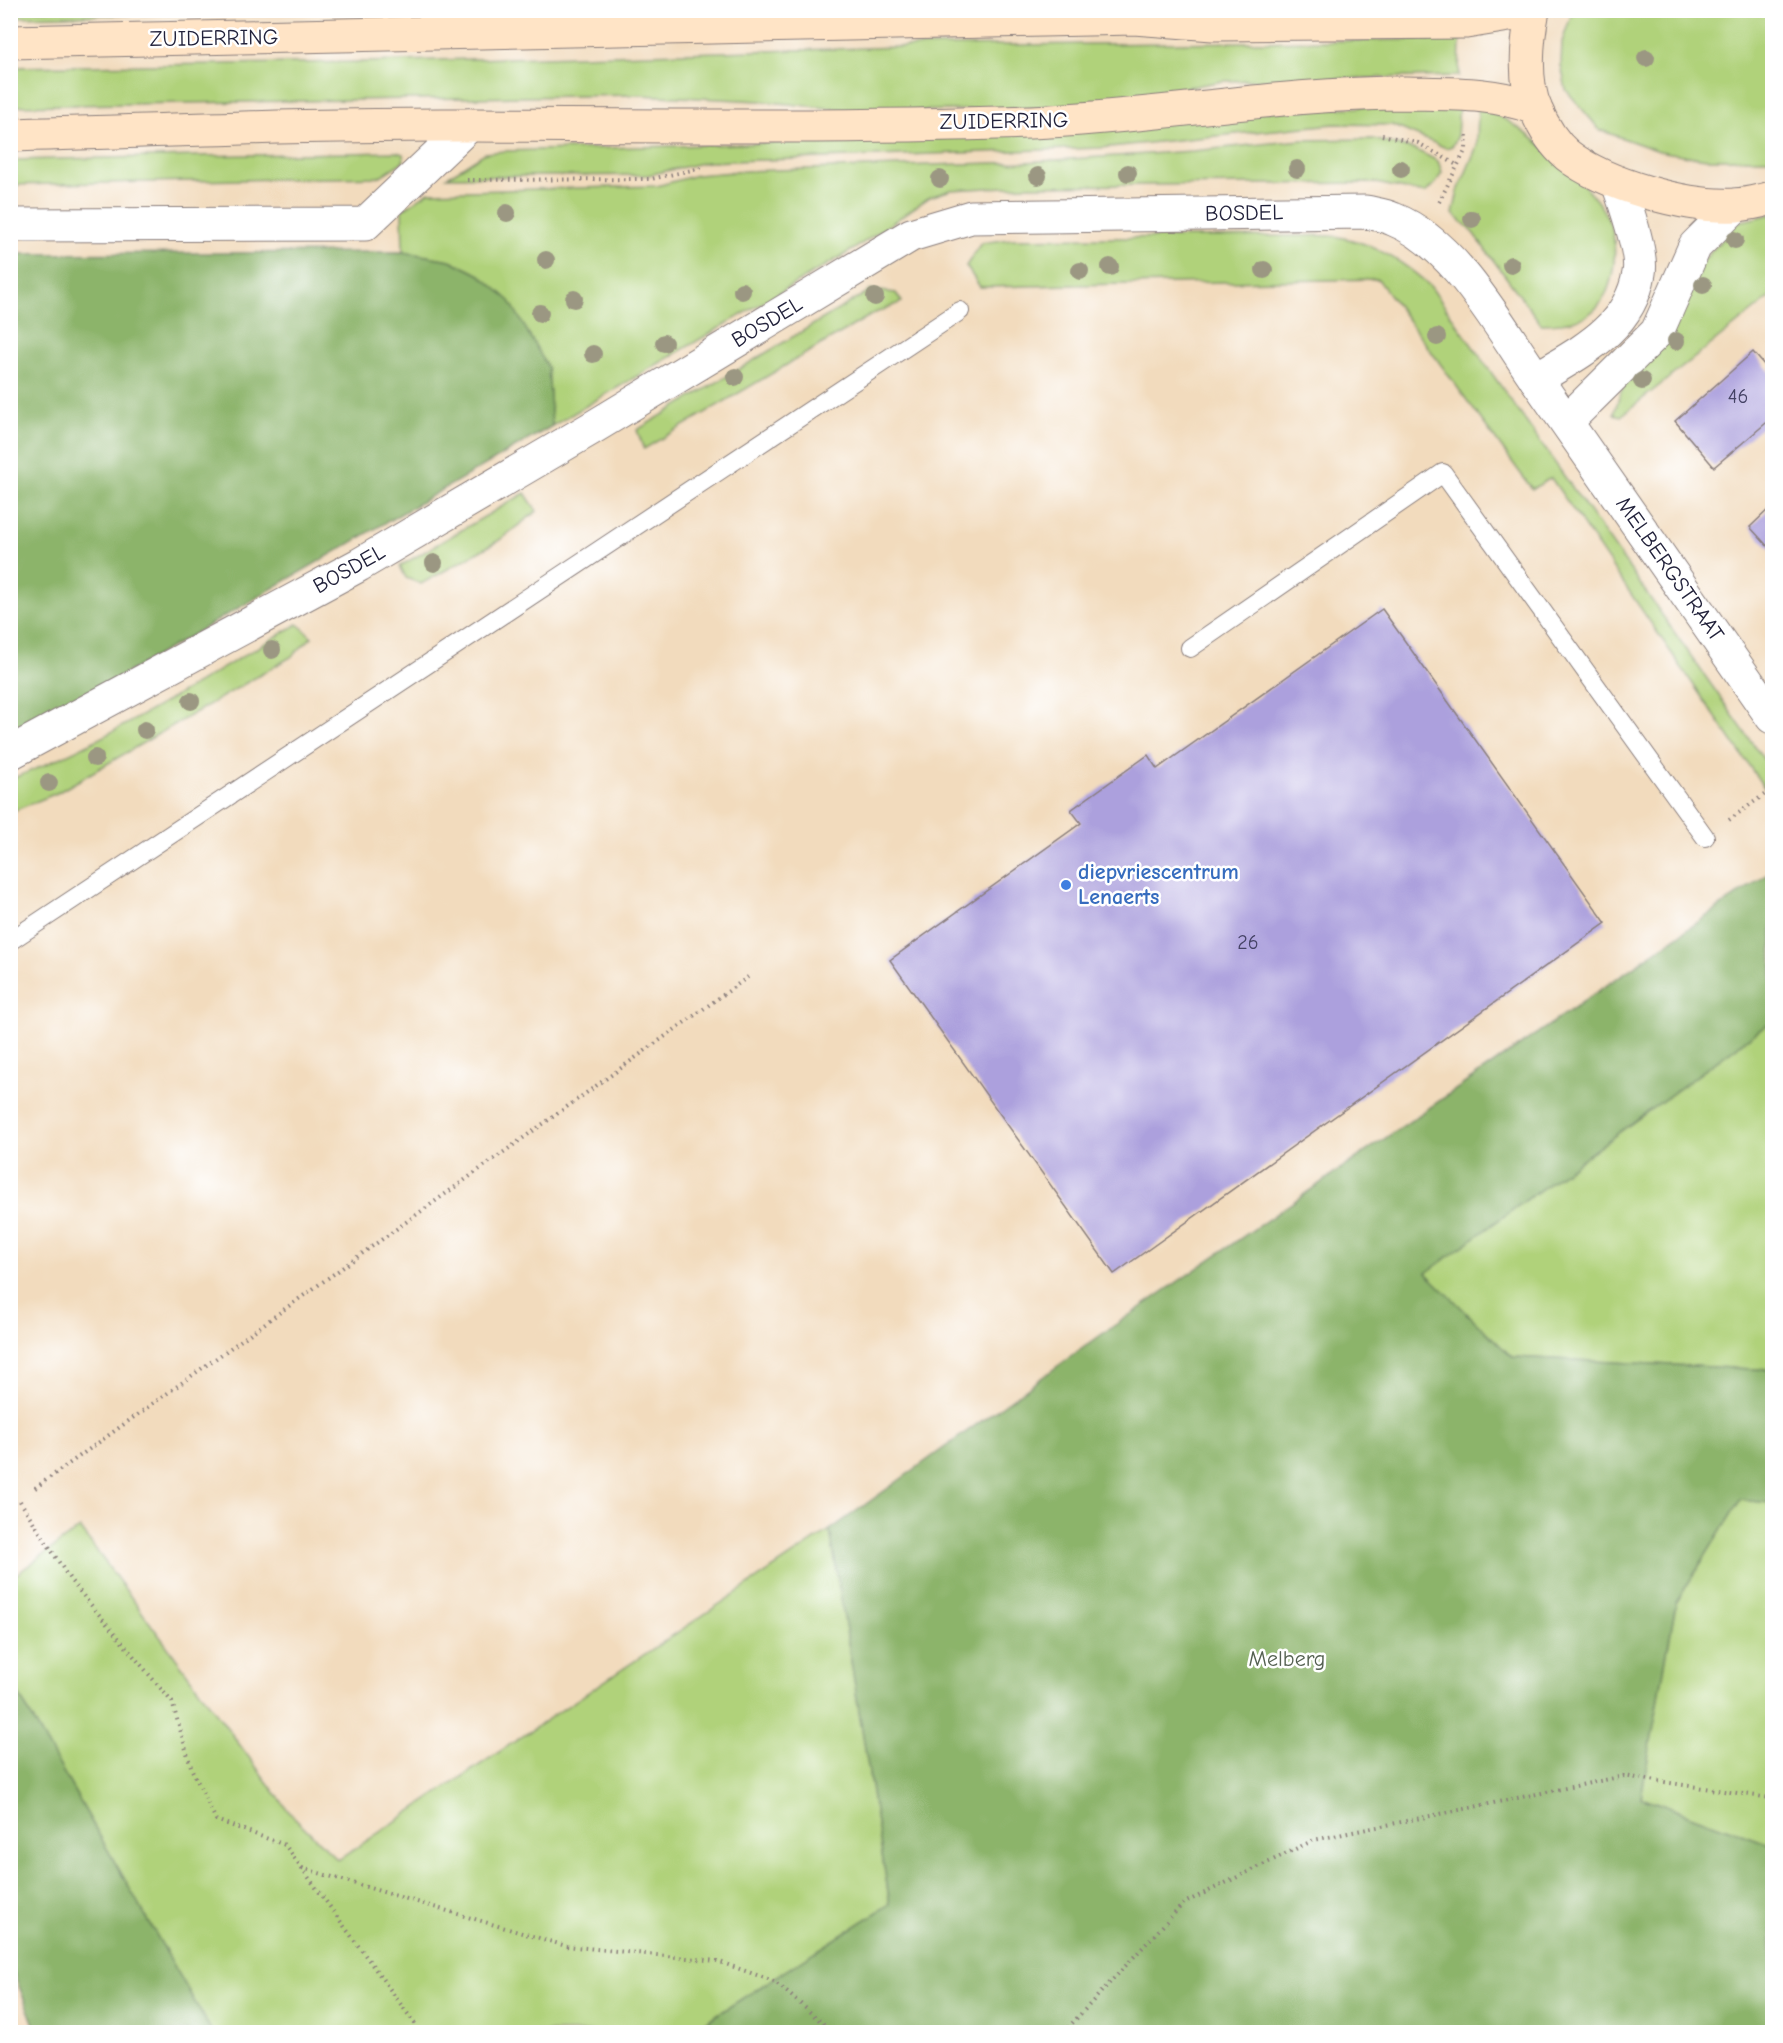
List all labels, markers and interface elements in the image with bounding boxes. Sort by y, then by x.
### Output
street label: ZUIDERRING [149,24,279,52]
street label: ZUIDERRING [939,107,1069,135]
street label: BOSDEL [1205,199,1283,227]
street label: BOSDEL [727,291,807,353]
house number: 46 [1728,385,1748,408]
street label: MELBERGSTRAAT [1610,492,1730,647]
street label: BOSDEL [309,539,389,599]
place label: diepvriescentrum Lenaerts [1078,859,1239,910]
marker: diepvriescentrum Lenaerts [1059,878,1073,892]
house number: 26 [1237,931,1259,954]
park label: Melberg [1249,1646,1325,1672]

